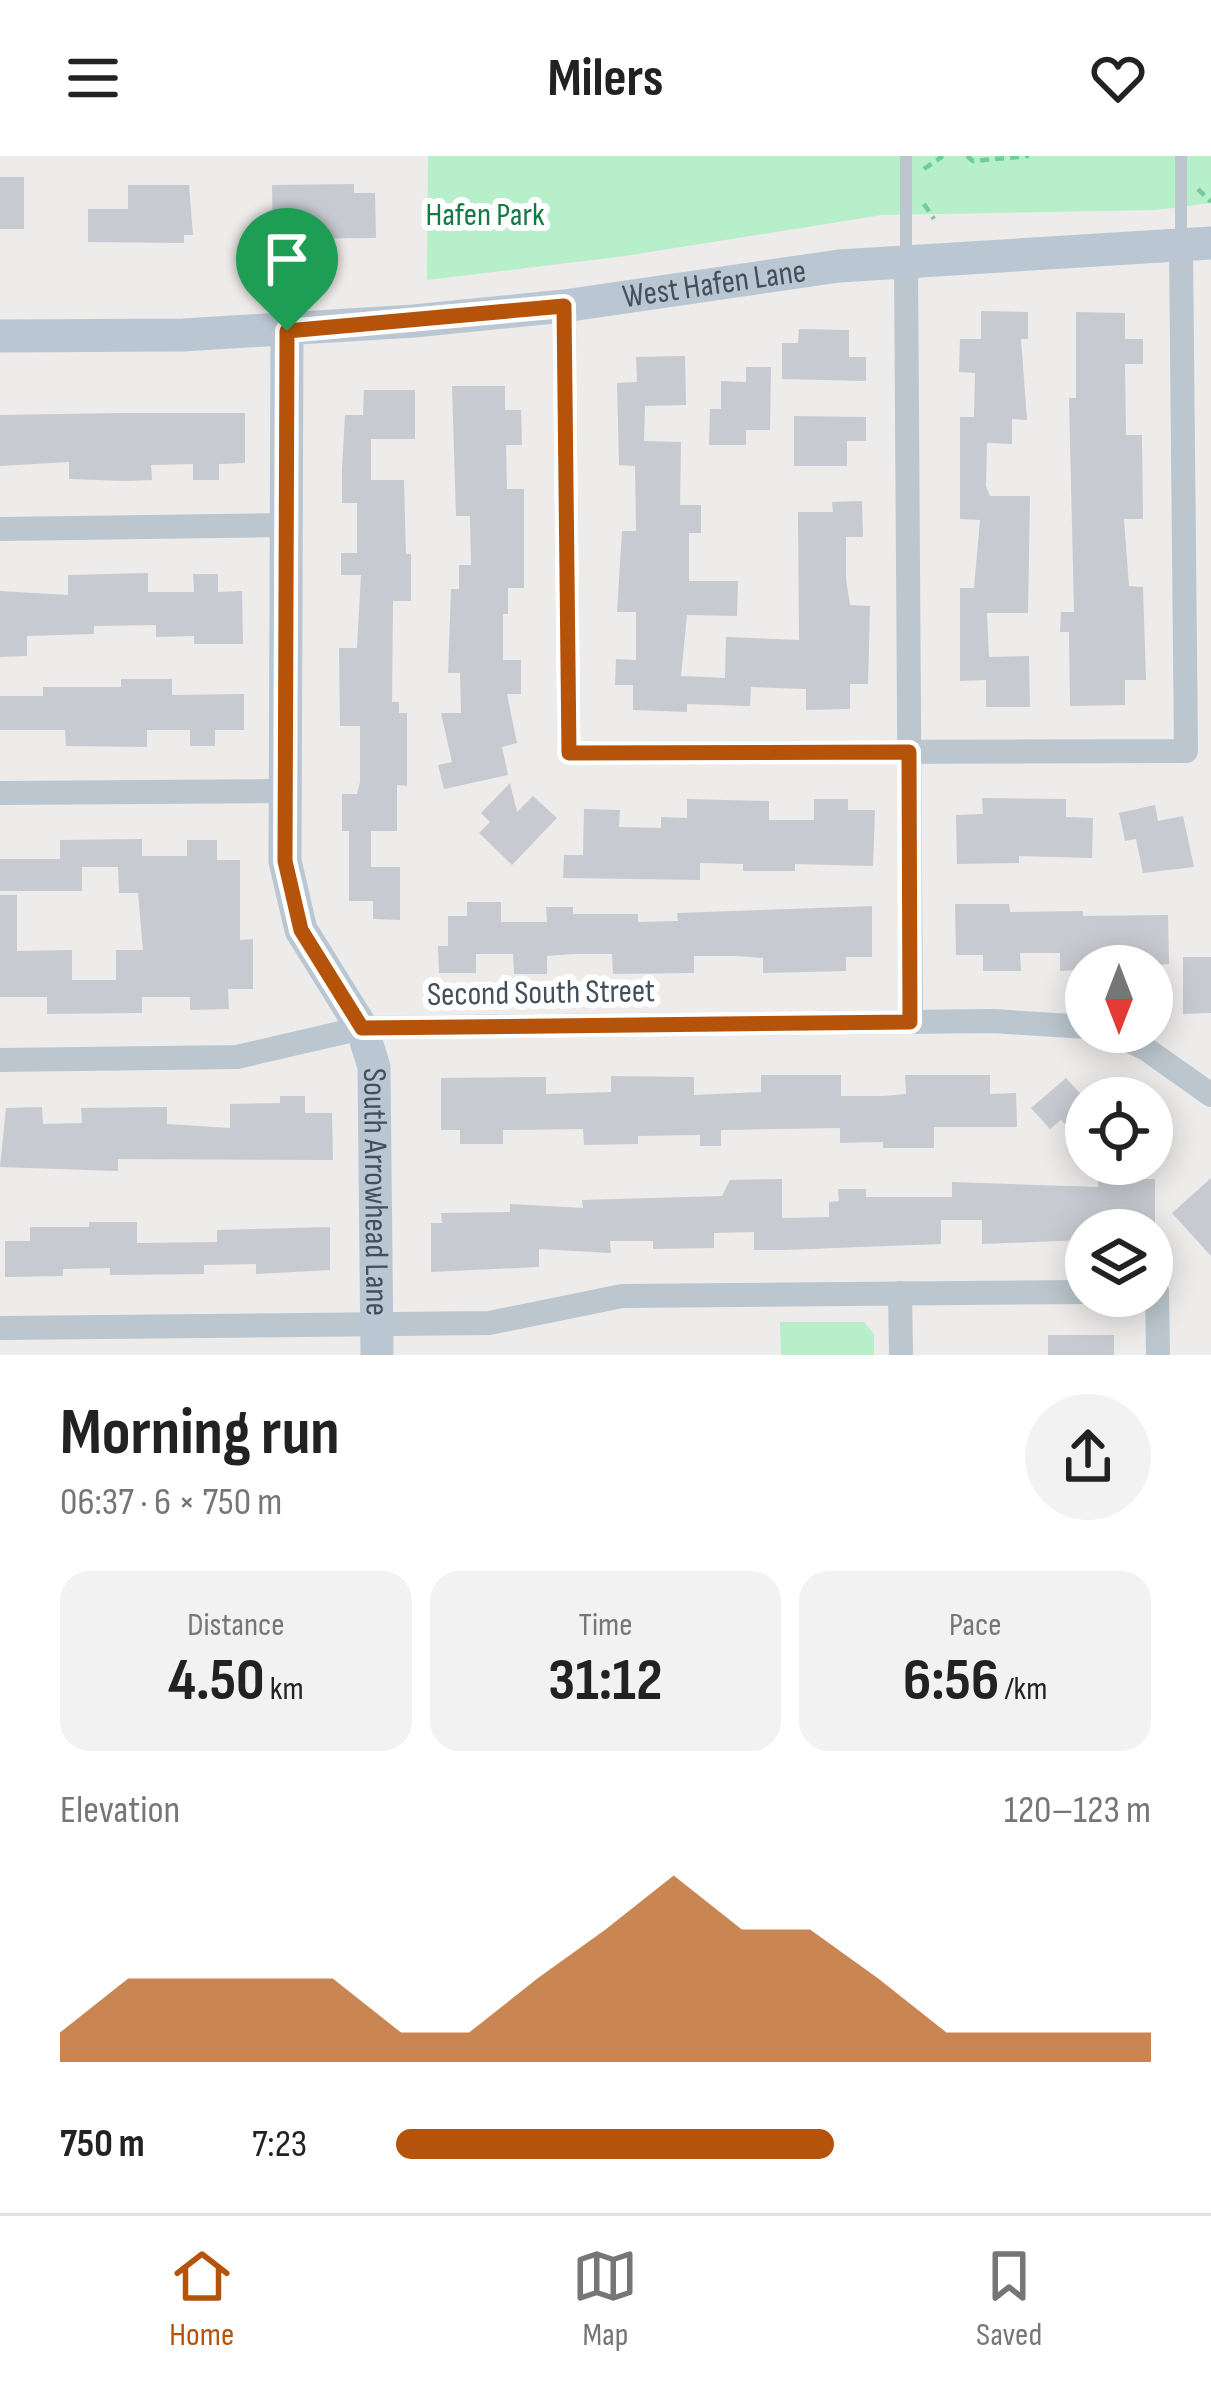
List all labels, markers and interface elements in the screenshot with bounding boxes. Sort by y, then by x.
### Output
icon: menu [60,45,126,111]
icon: heart [1085,45,1151,111]
text: Milers [547,46,664,111]
park label: Hafen Park [425,195,545,235]
pin [236,208,338,331]
icon: arrive [254,226,320,292]
street label: West Hafen Lane [620,251,809,317]
north arrow [1065,945,1173,1053]
map controls [1065,945,1173,1317]
street label: Second South Street [427,971,655,1015]
street label: South Arrowhead Lane [354,1068,397,1316]
button: locate [1065,1077,1173,1185]
button: layers [1065,1209,1173,1317]
text: Morning run [60,1394,340,1473]
button: share [1025,1394,1151,1520]
text: 06:37 · 6 × 750 m [60,1479,282,1526]
text: Distance [187,1605,284,1645]
text: Time [578,1605,632,1645]
text: Pace [949,1605,1001,1645]
text: 4.50 [168,1645,265,1717]
text: 31:12 [548,1645,663,1717]
text: 6:56 [903,1645,999,1717]
text: km [265,1669,304,1709]
text: /km [999,1669,1047,1709]
text: Elevation [60,1787,180,1834]
text: 120–123 m [1004,1787,1151,1834]
text: 750 m [60,2121,145,2168]
text: 7:23 [252,2121,307,2168]
tab: Home [169,2243,235,2355]
tab: Map [572,2243,638,2355]
tab: Saved [976,2243,1042,2355]

